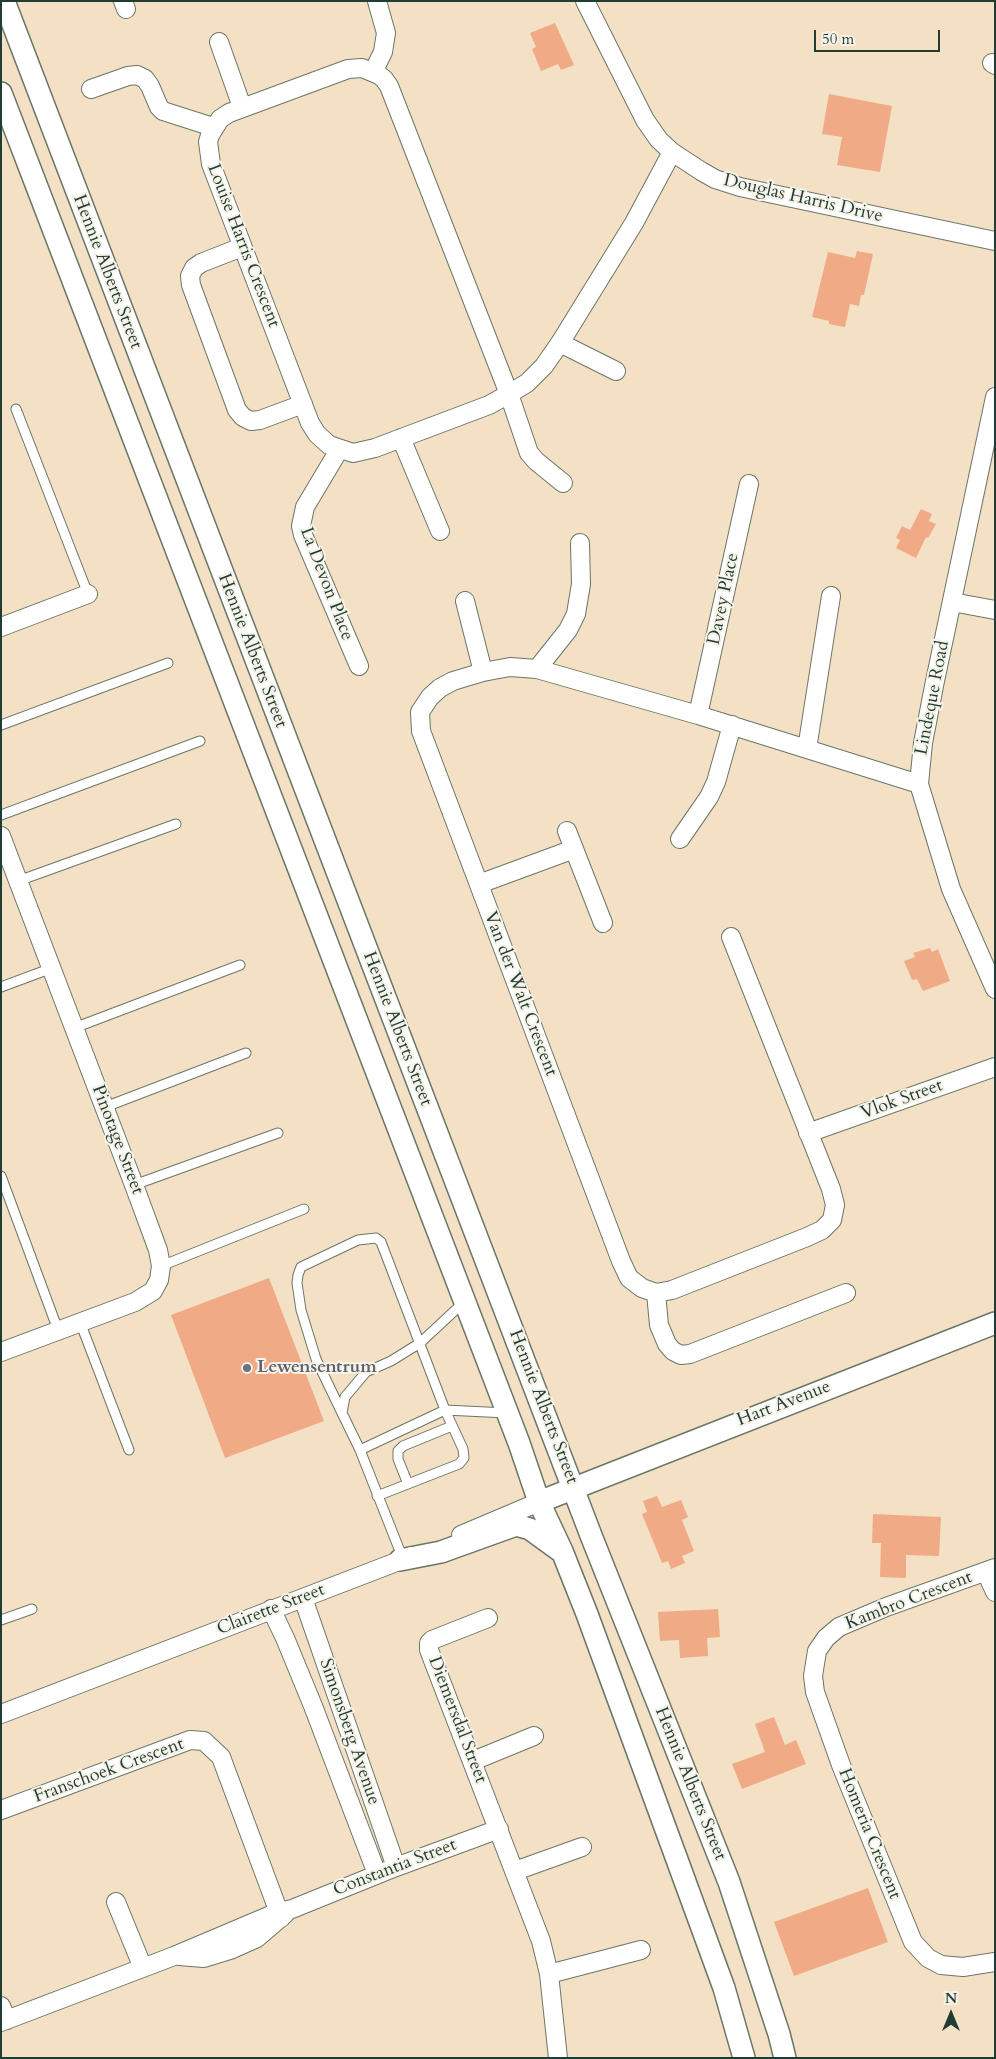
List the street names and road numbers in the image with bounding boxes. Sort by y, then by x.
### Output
street label: Louise Harris Crescent [202,161,284,331]
street label: Douglas Harris Drive [721,170,885,228]
street label: Hennie Alberts Street [68,192,146,352]
street label: La Devon Place [294,524,358,644]
street label: Davey Place [704,551,744,647]
street label: Hennie Alberts Street [213,571,291,731]
street label: Lindeque Road [911,639,955,757]
street label: Van der Walt Crescent [479,909,561,1079]
street label: Hennie Alberts Street [358,949,436,1109]
street label: Vlok Street [858,1075,946,1125]
street label: Pinotage Street [86,1082,148,1198]
street label: Hennie Alberts Street [504,1327,582,1487]
street label: Hart Avenue [734,1376,834,1432]
street label: Kambro Crescent [843,1567,975,1635]
street label: Clairette Street [214,1580,328,1640]
street label: Diemersdal Street [423,1654,491,1786]
street label: Simonsberg Avenue [314,1656,384,1808]
street label: Hennie Alberts Street [649,1704,731,1864]
street label: Franschoek Crescent [31,1734,187,1808]
street label: Homeria Crescent [833,1765,905,1903]
street label: Constantia Street [330,1835,460,1901]

